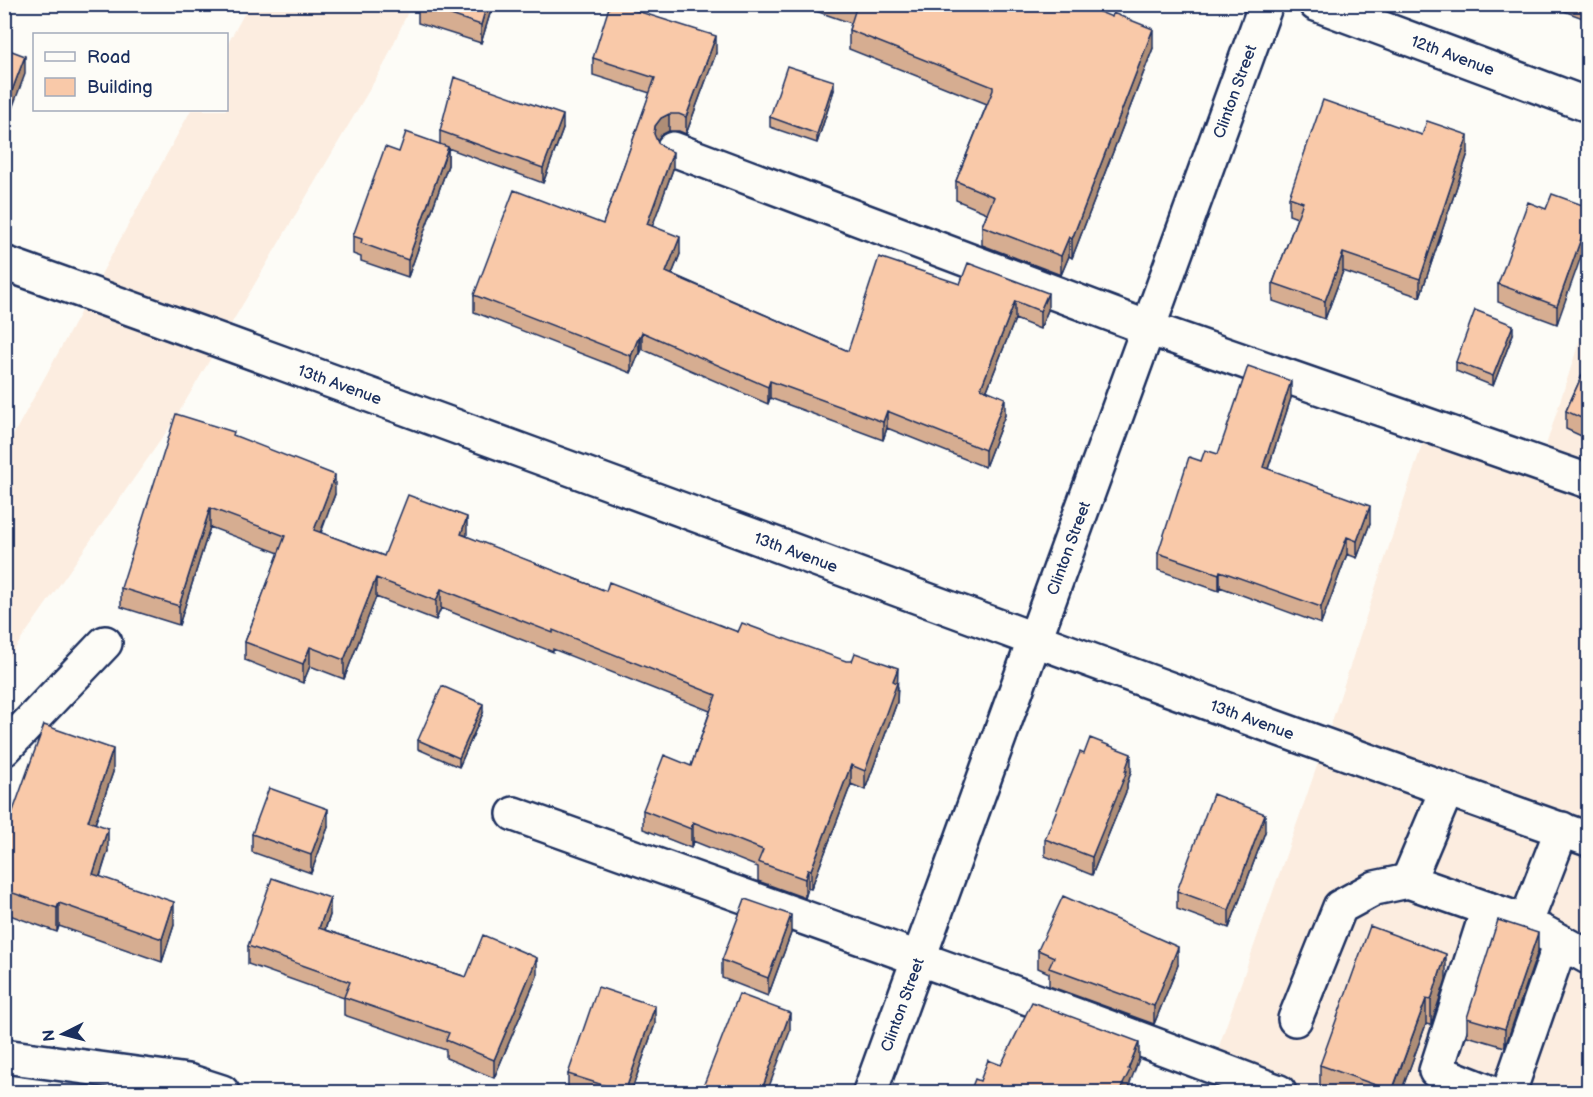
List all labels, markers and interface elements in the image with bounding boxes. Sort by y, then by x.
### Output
street label: 12th Avenue [1408,32,1497,81]
legend [33,33,228,111]
street label: Clinton Street [1210,42,1261,141]
text: Road [87,47,131,68]
text: Building [87,77,153,98]
street label: 13th Avenue [295,361,384,410]
street label: Clinton Street [1044,499,1095,598]
street label: 13th Avenue [751,529,840,577]
street label: 13th Avenue [1207,697,1297,745]
street label: Clinton Street [877,956,929,1055]
north arrow [33,1004,93,1064]
text: N [39,1028,60,1042]

